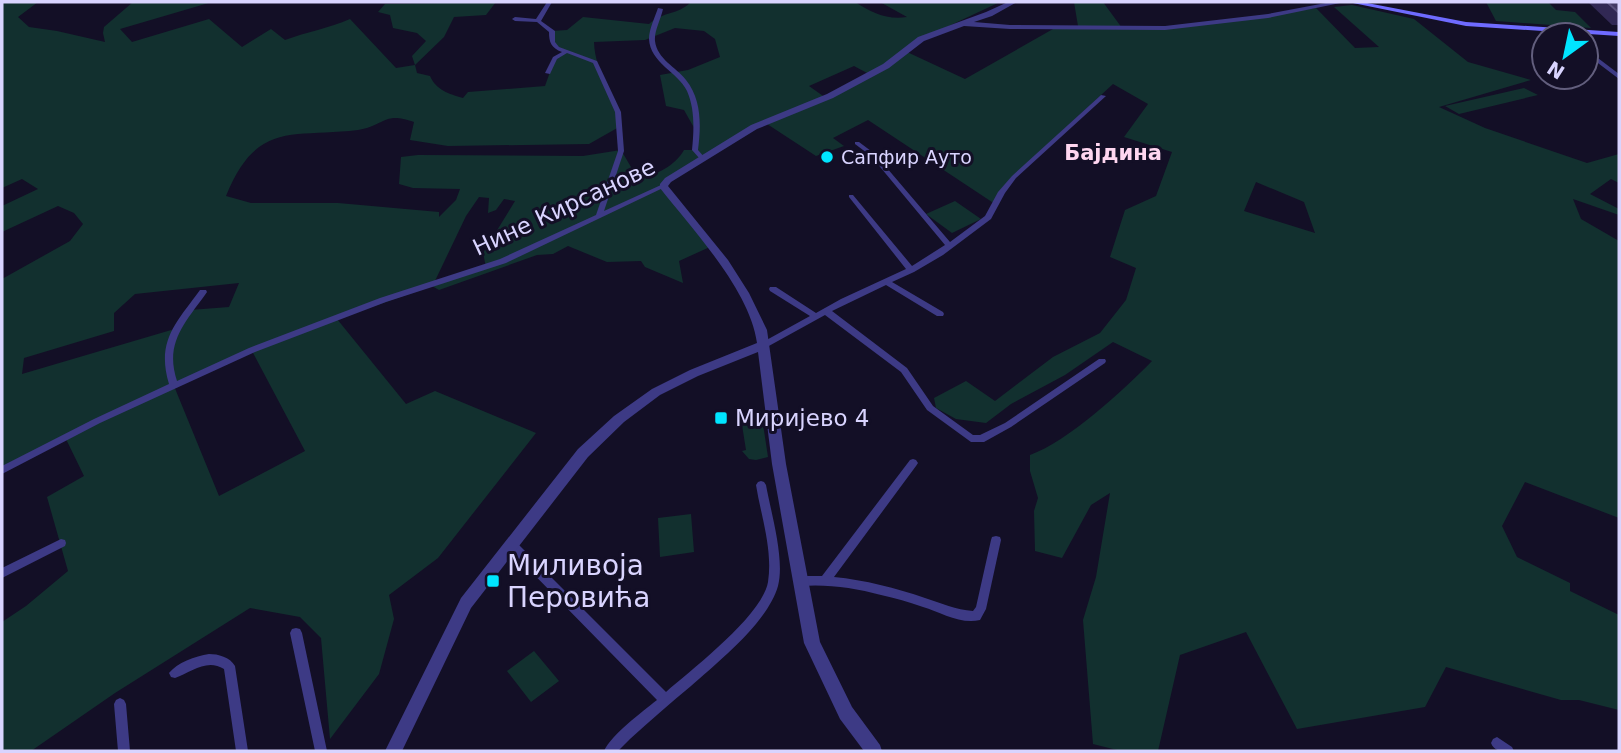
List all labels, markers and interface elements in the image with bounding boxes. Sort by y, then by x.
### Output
north arrow [1530,21,1600,91]
text: N [1543,57,1568,84]
district label: Бајдина [1064,141,1162,165]
place label: Сапфир Ауто [841,146,972,168]
marker: Сапфир Ауто [819,149,835,165]
street label: Нине Кирсанове [469,153,659,261]
place label: Миријево 4 [735,405,869,431]
marker: Миријево 4 [713,410,729,426]
place label: Миливоја Перовића [507,549,650,614]
marker: Миливоја Перовића [485,573,501,589]

